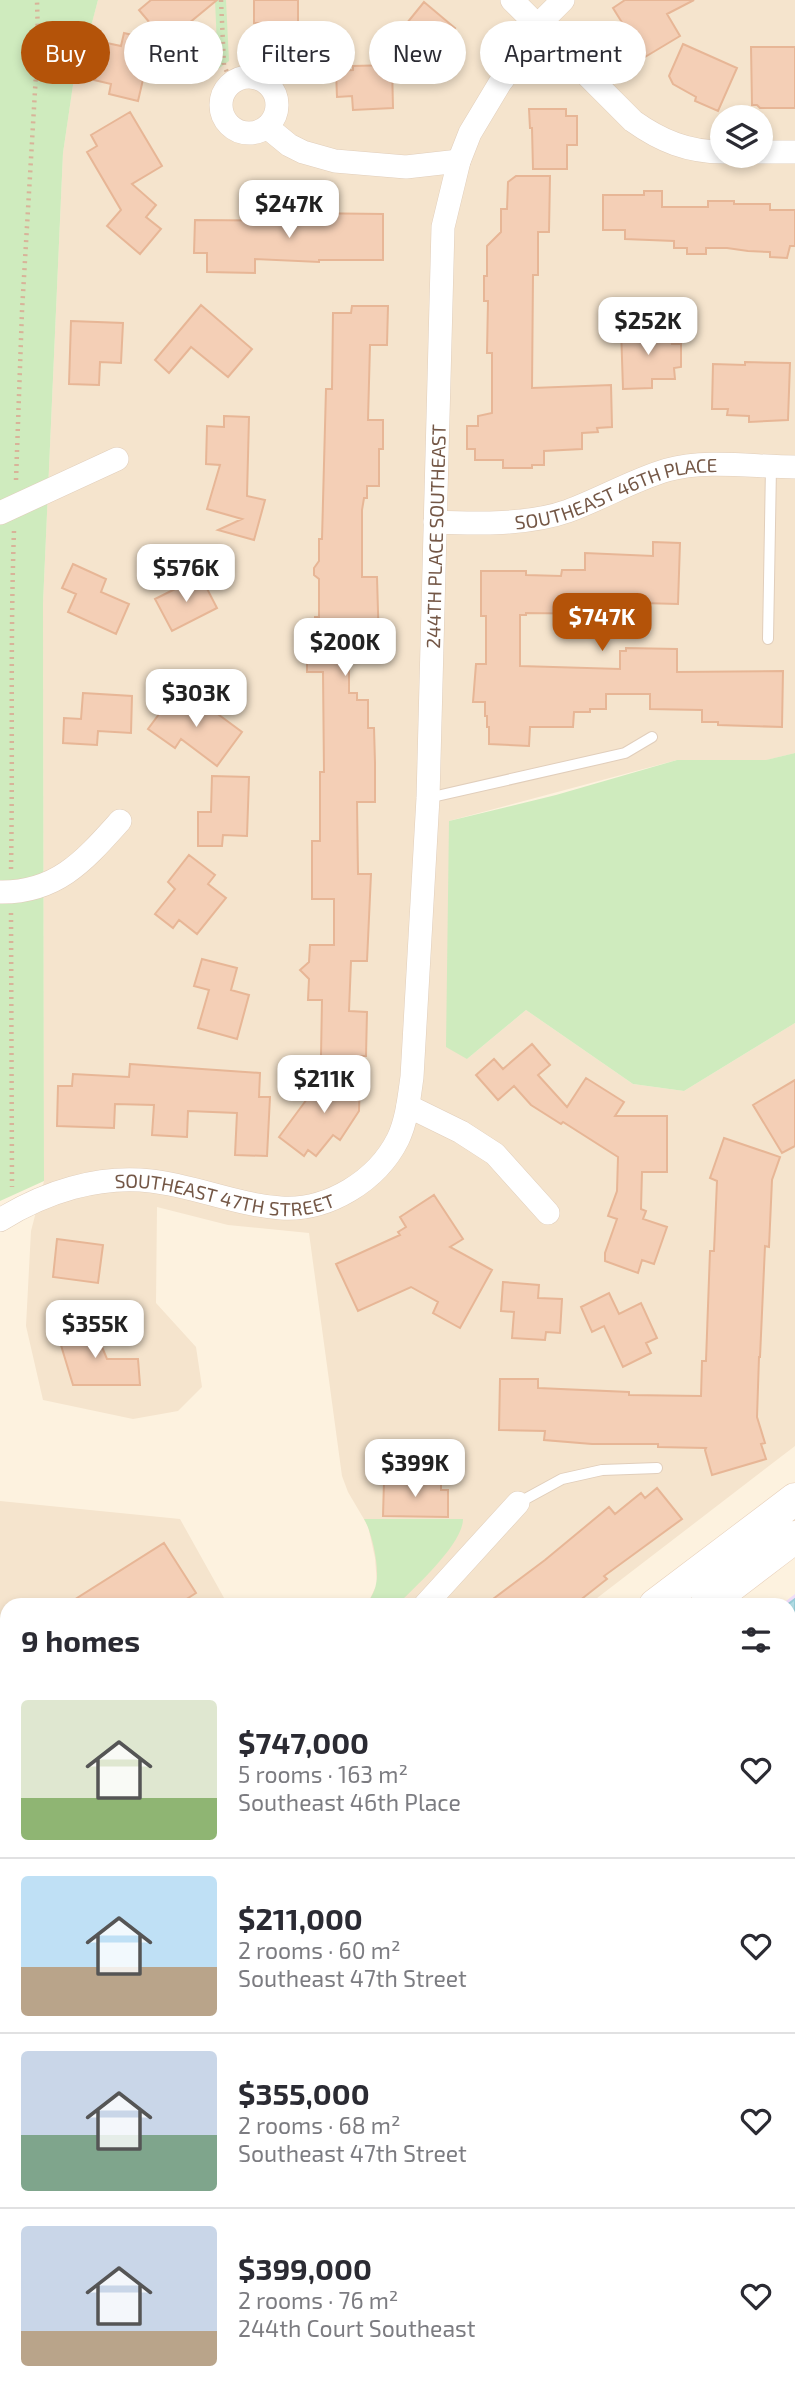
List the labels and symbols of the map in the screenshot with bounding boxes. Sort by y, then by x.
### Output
pin: $247K [240,180,338,240]
pin: $252K [599,298,697,357]
street label: 244TH PLACE SOUTHEAST [420,424,449,649]
street label: SOUTHEAST 46TH PLACE [513,453,718,533]
pin: $576K [137,544,235,604]
pin: $747K [553,594,651,653]
pin: $200K [296,618,394,678]
pin: $303K [147,670,245,729]
pin: $211K [275,1056,373,1115]
street label: SOUTHEAST 47TH STREET [114,1168,337,1220]
pin: $355K [46,1300,144,1360]
pin: $399K [366,1440,464,1499]

